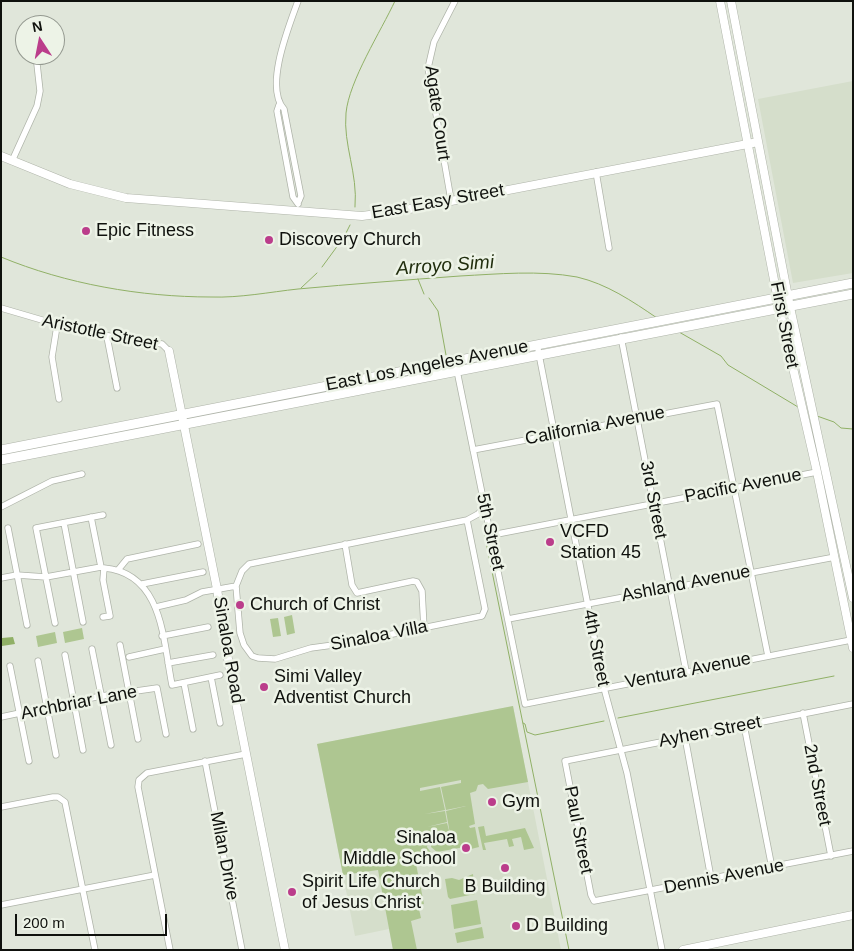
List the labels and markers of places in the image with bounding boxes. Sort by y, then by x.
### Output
place label: Epic Fitness [96,220,194,242]
marker: Epic Fitness [80,225,92,237]
place label: Discovery Church [279,229,421,251]
marker: Discovery Church [263,234,275,246]
place label: VCFD Station 45 [560,521,641,564]
marker: VCFD Station 45 [544,536,556,548]
place label: Church of Christ [250,594,380,616]
marker: Church of Christ [234,599,246,611]
place label: Simi Valley Adventist Church [274,666,411,709]
marker: Simi Valley Adventist Church [258,681,270,693]
place label: Gym [502,791,540,813]
marker: Gym [486,796,498,808]
place label: Sinaloa Middle School [343,827,456,870]
marker: Sinaloa Middle School [460,842,472,854]
marker: B Building [499,862,511,874]
place label: Spirit Life Church of Jesus Christ [302,871,440,914]
place label: B Building [464,876,546,898]
marker: Spirit Life Church of Jesus Christ [286,886,298,898]
place label: D Building [526,915,608,937]
marker: D Building [510,920,522,932]

